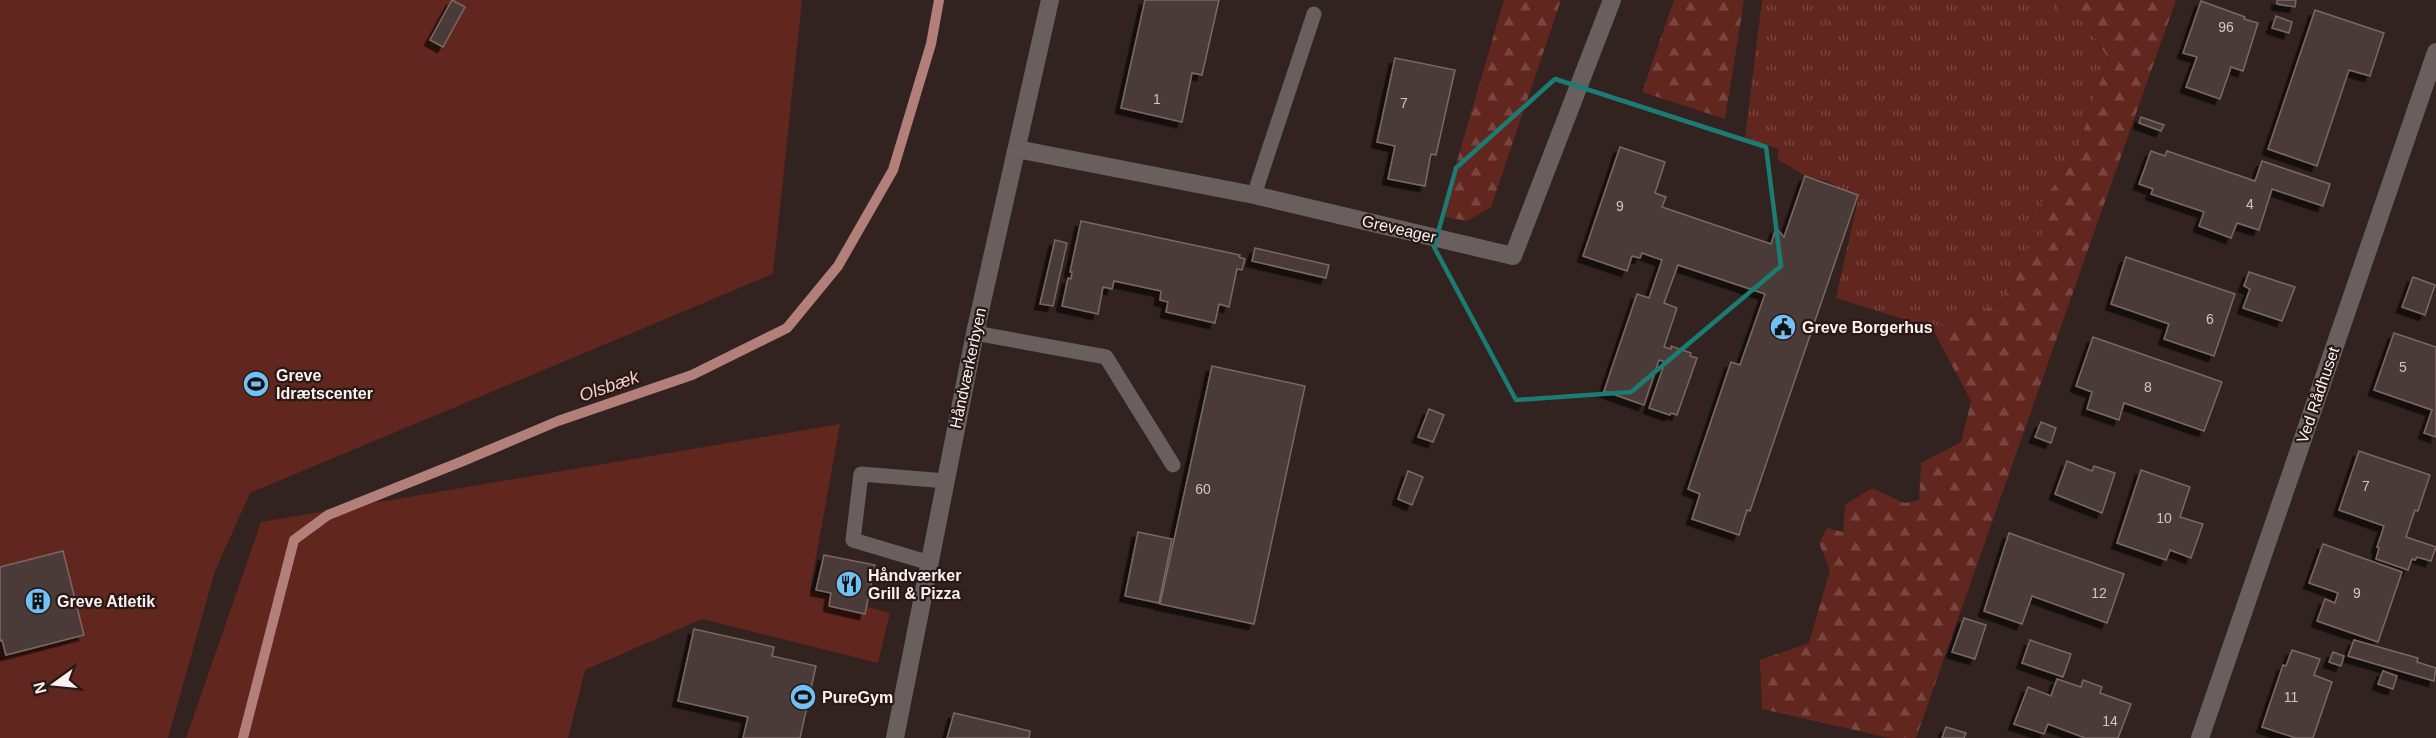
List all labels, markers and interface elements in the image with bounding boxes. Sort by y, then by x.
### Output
house number: 96 [2218,19,2234,35]
house number: 1 [1153,91,1161,107]
house number: 7 [1400,95,1408,111]
house number: 4 [2246,196,2254,212]
house number: 9 [1616,198,1624,214]
street label: Greveager [1360,212,1438,246]
street label: Håndværkerbyen [947,306,989,430]
house number: 6 [2206,311,2214,327]
public building icon: Greve Borgerhus [1768,312,1798,342]
place label: Greve Borgerhus [1802,319,1933,336]
street label: Ved Rådhuset [2294,344,2343,445]
house number: 5 [2399,359,2407,375]
water label: Olsbæk [576,366,643,406]
place label: Greve Idrætscenter [276,367,373,402]
sports icon: Greve Idrætscenter [241,369,271,399]
house number: 8 [2144,379,2152,395]
house number: 7 [2362,478,2370,494]
house number: 60 [1195,481,1211,497]
house number: 10 [2156,510,2172,526]
place label: Håndværker Grill & Pizza [868,567,961,602]
restaurant icon: Håndværker Grill & Pizza [834,569,864,599]
house number: 12 [2091,585,2107,601]
house number: 9 [2353,585,2361,601]
building icon: Greve Atletik [23,586,53,616]
place label: Greve Atletik [57,593,155,610]
north arrow [24,654,84,714]
text: N [30,680,50,696]
sports icon: PureGym [788,682,818,712]
place label: PureGym [822,689,893,706]
house number: 11 [2284,689,2298,705]
house number: 14 [2102,713,2118,729]

